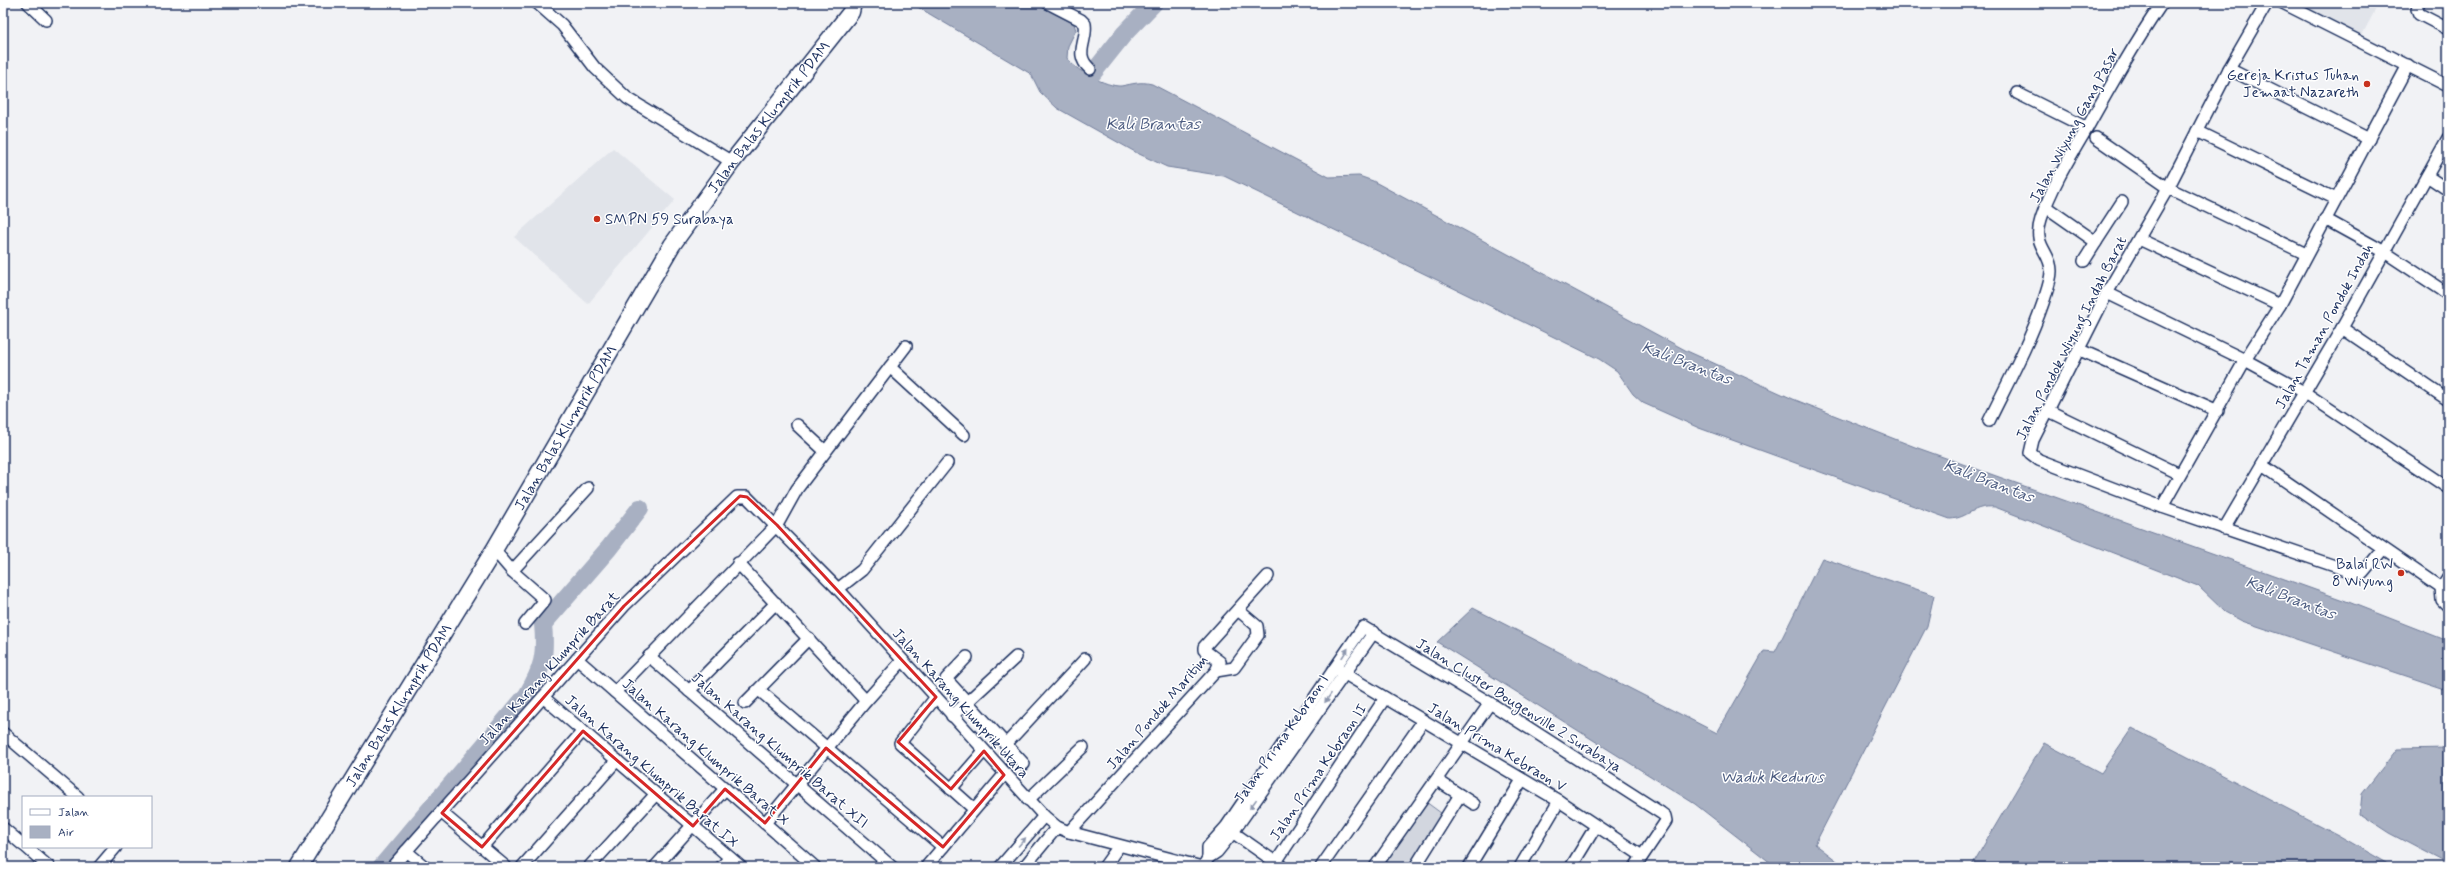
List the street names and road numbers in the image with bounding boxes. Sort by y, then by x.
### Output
street label: Jalan Balas Klumprik PDAM [704,37,835,197]
street label: Jalan Wiyung Gang Pasar [2025,44,2124,207]
street label: Jalan Pondok Wiyung Indah Barat [2012,233,2133,444]
street label: Jalan Taman Pondok Indah [2271,240,2379,413]
street label: Jalan Balas Klumprik PDAM [510,342,622,514]
street label: Jalan Karang Klumprik Barat [475,587,624,750]
street label: Jalan Balas Klumprik PDAM [342,620,457,791]
street label: Jalan Karang Klumprik Utara [887,624,1033,783]
street label: Jalan Cluster Bougenville 2 Surabaya [1411,634,1625,779]
street label: Jalan Pondok Maritim [1102,651,1213,774]
street label: Jalan Karang Klumprik Barat XII [688,668,872,832]
street label: Jalan Prima Kebraon I [1230,671,1334,808]
street label: Jalan Karang Klumprik Barat X [620,676,792,828]
street label: Jalan Karang Klumprik Barat IX [560,691,742,853]
street label: Jalan Prima Kebraon V [1424,699,1570,797]
street label: Jalan Prima Kebraon II [1266,700,1372,845]

